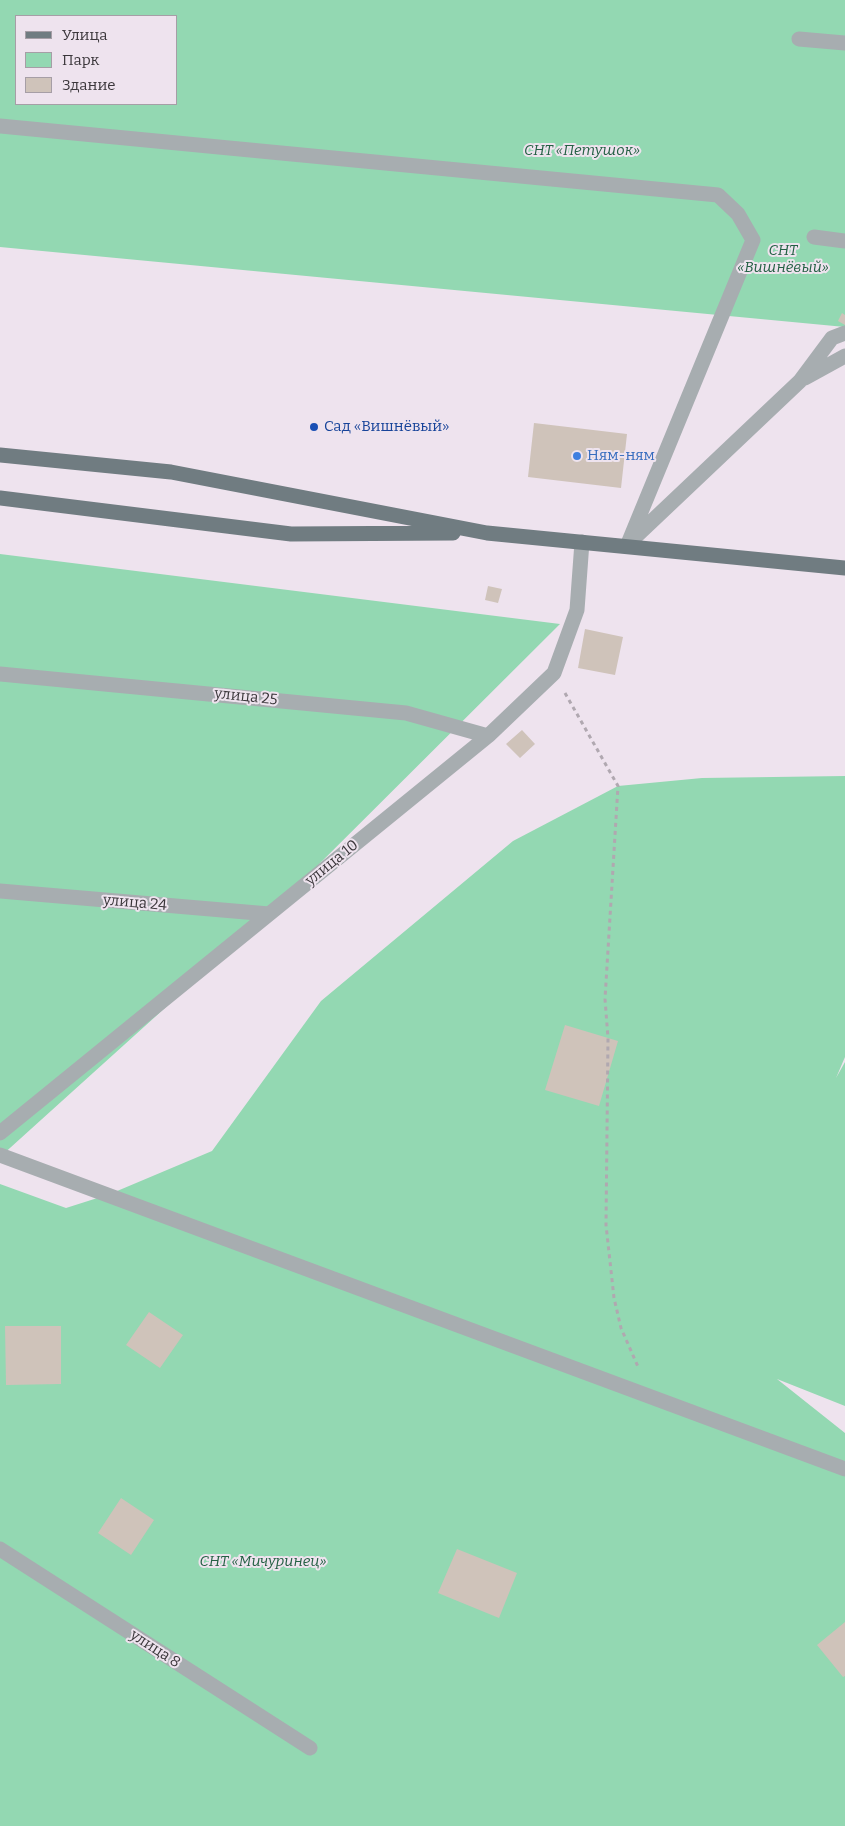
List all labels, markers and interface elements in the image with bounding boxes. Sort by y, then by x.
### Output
legend [15,15,178,105]
text: Улица [62,26,108,44]
text: Парк [62,51,99,69]
text: Здание [62,76,116,94]
park label: СНТ «Петушок» [524,142,640,160]
park label: СНТ «Вишнёвый» [737,242,829,277]
place label: Сад «Вишнёвый» [324,418,450,436]
marker: Сад «Вишнёвый» [308,421,320,433]
place label: Ням-ням [587,447,655,465]
marker: Ням-ням [571,450,583,462]
street label: улица 25 [214,685,278,709]
street label: улица 10 [302,836,362,890]
street label: улица 24 [102,891,168,915]
park label: СНТ «Мичуринец» [199,1553,327,1571]
street label: улица 8 [127,1626,183,1672]

